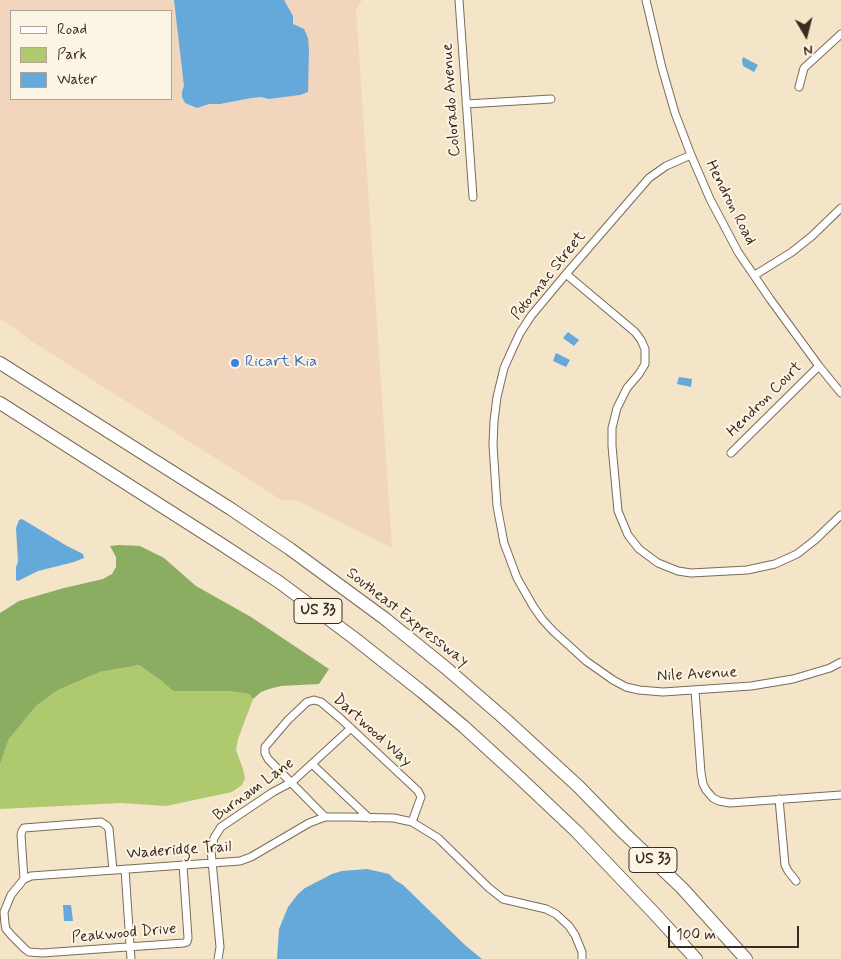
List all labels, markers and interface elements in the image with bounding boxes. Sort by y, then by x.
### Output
legend [10,10,172,100]
north arrow [781,10,831,60]
text: Road [57,20,87,40]
text: N [802,40,814,59]
street label: Colorado Avenue [438,43,466,157]
text: Park [57,45,87,65]
text: Water [57,70,97,90]
street label: Hendron Road [700,157,760,249]
street label: Potomac Street [507,228,591,324]
place label: Ricart Kia [245,353,317,373]
marker: Ricart Kia [229,357,241,369]
street label: Hendron Court [723,358,807,442]
street label: Southeast Expressway [342,564,472,672]
road number: US 33 [294,598,342,624]
street label: Nile Avenue [656,663,738,687]
street label: Dartwood Way [328,690,416,772]
street label: Burnam Lane [210,754,298,826]
street label: Waderidge Trail [126,838,232,864]
road number: US 33 [629,848,677,872]
scale bar [671,916,802,948]
street label: Peakwood Drive [71,920,177,948]
text: 100 m [676,925,716,945]

